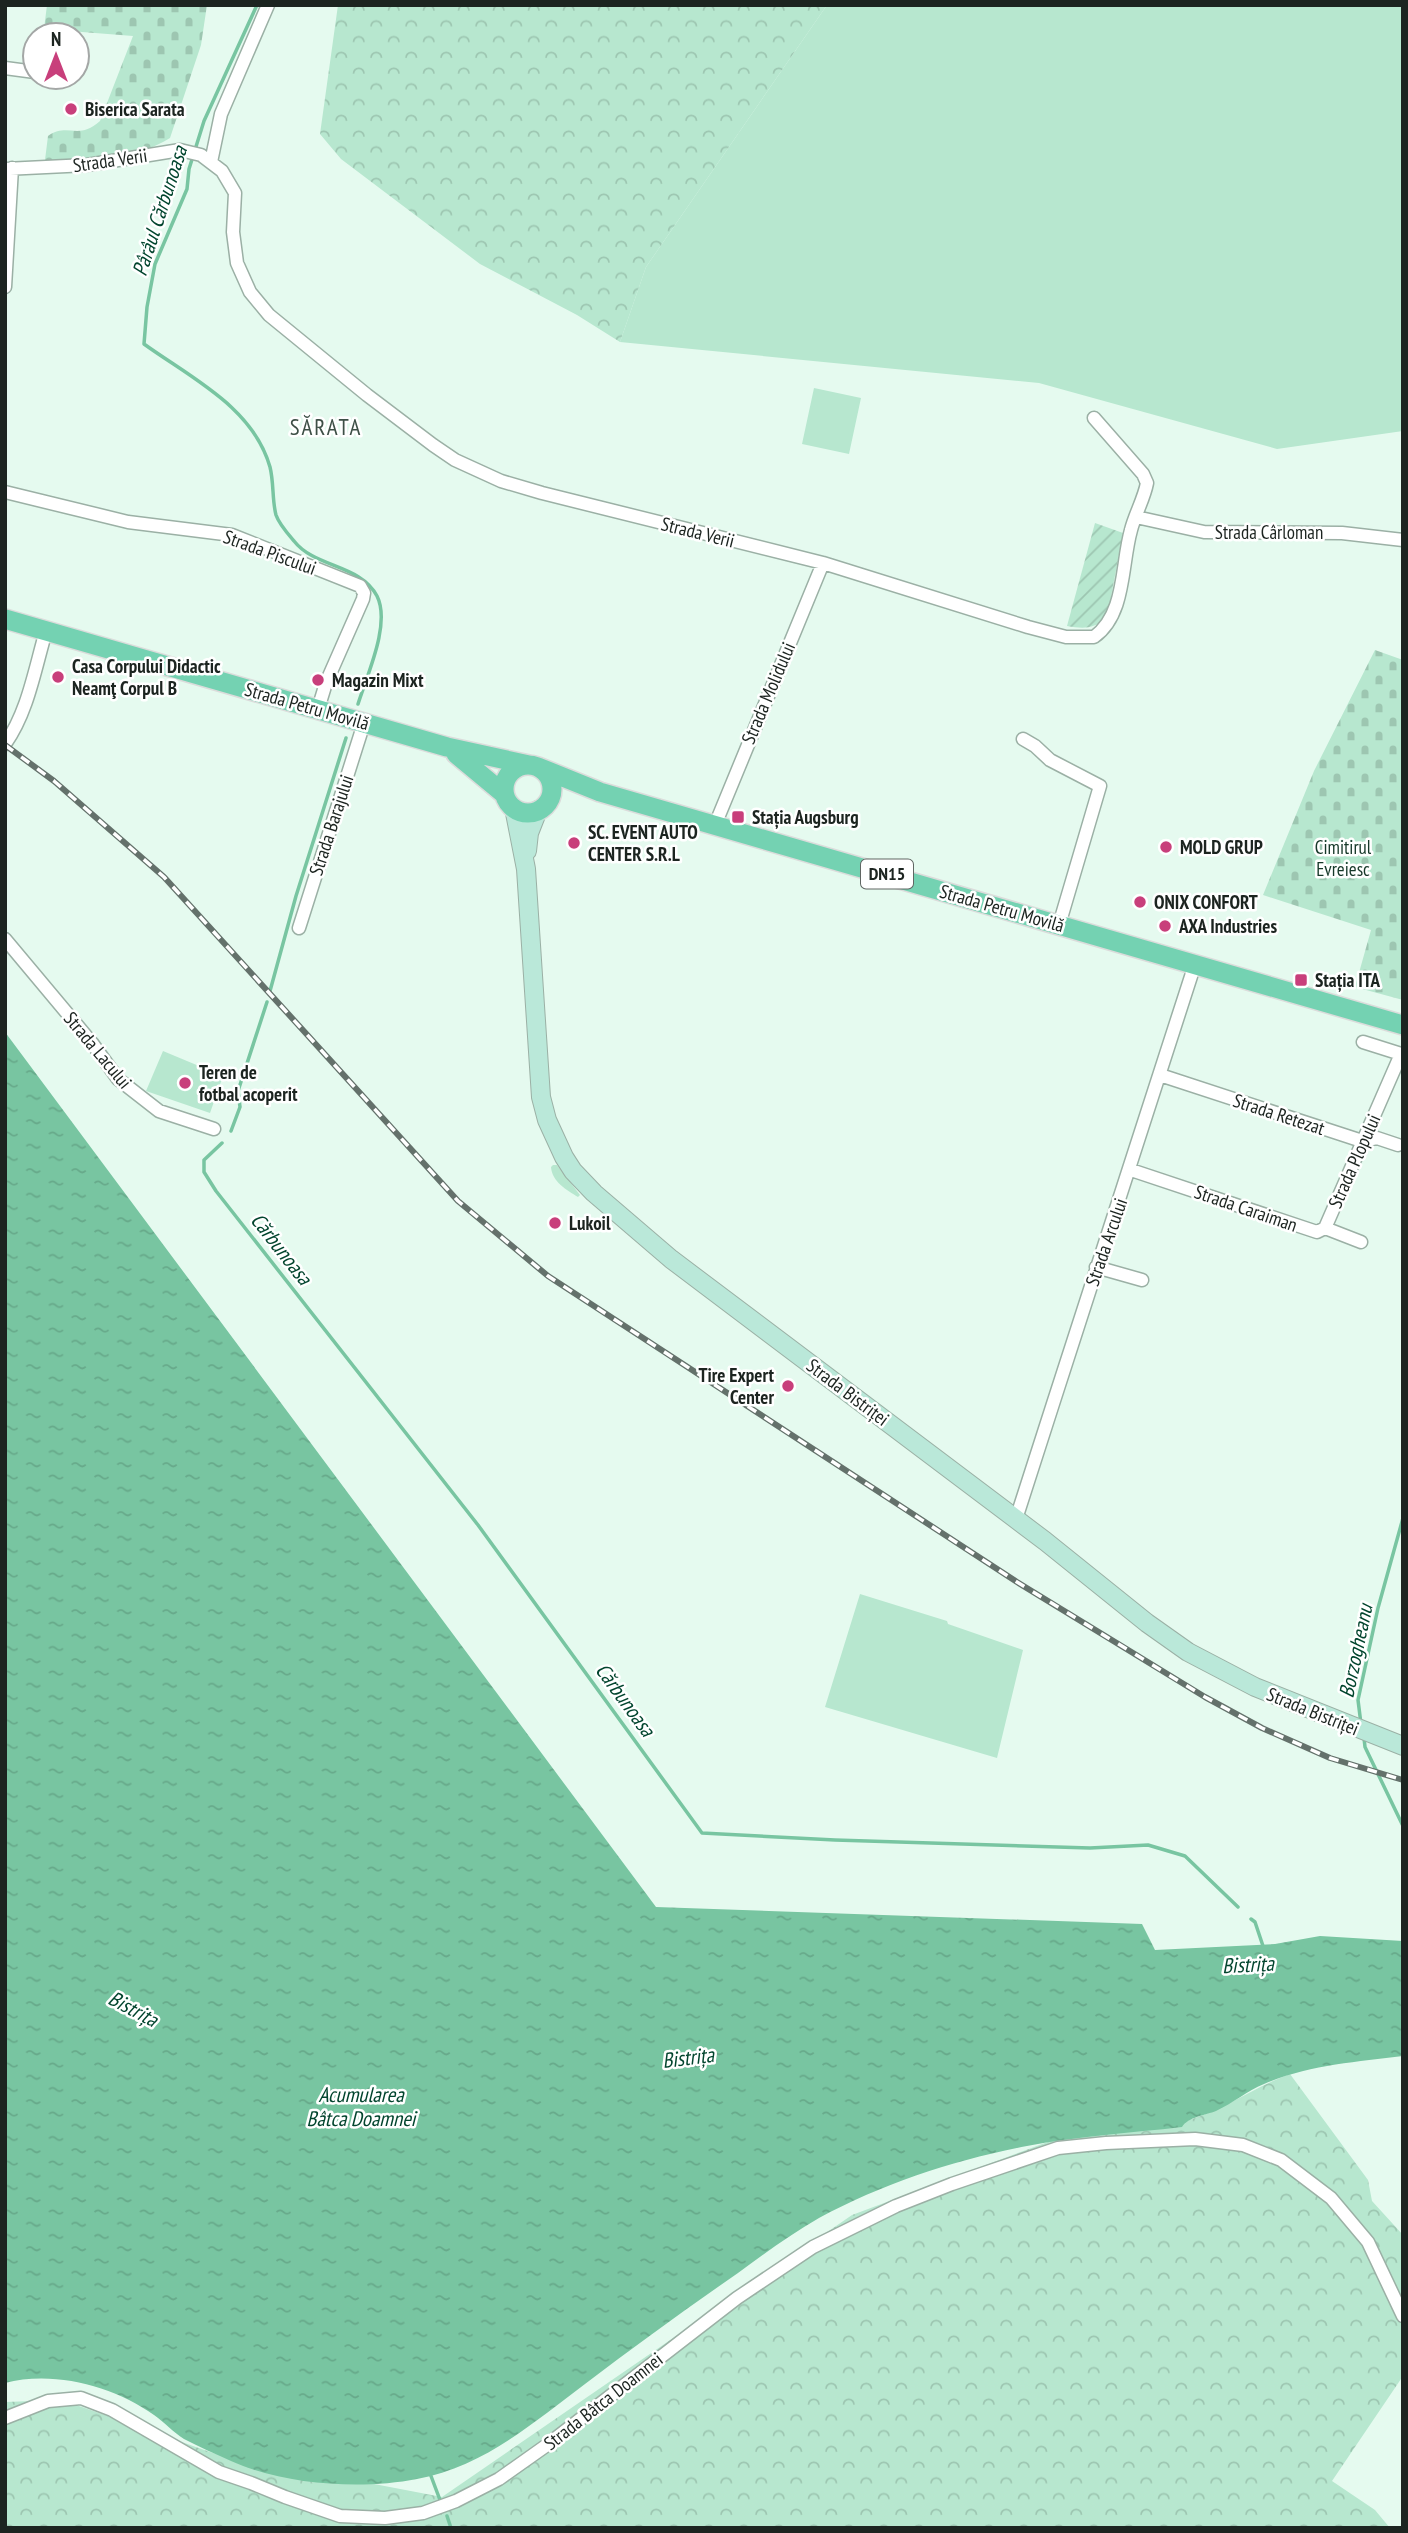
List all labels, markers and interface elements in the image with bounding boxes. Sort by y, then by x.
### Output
north arrow [21,21,91,91]
text: N [51,27,61,51]
place label: Biserica Sarata [85,97,185,121]
marker: Biserica Sarata [63,101,79,117]
water label: Pârâul Cărbunoasa [126,141,194,279]
street label: Strada Verii [71,143,149,177]
district label: SĂRATA [290,412,362,441]
street label: Strada Verii [659,511,737,553]
street label: Strada Cârloman [1215,520,1323,544]
street label: Strada Piscului [220,524,320,580]
street label: Strada Molidului [736,639,800,747]
place label: Casa Corpului Didactic Neamţ Corpul B [72,654,221,700]
place label: Magazin Mixt [332,668,424,692]
marker: Casa Corpului Didactic Neamţ Corpul B [50,669,66,685]
marker: Magazin Mixt [310,672,326,688]
street label: Strada Petru Movilă [242,677,372,735]
street label: Strada Barajului [303,772,359,878]
place label: Stația Augsburg [752,805,859,830]
marker: Stația Augsburg [730,809,746,825]
place label: SC. EVENT AUTO CENTER S.R.L [588,820,698,866]
marker: SC. EVENT AUTO CENTER S.R.L [566,835,582,851]
place label: MOLD GRUP [1180,835,1263,859]
park label: Cimitirul Evreiesc [1315,835,1372,881]
marker: MOLD GRUP [1158,839,1174,855]
road number: DN15 [861,860,913,888]
street label: Strada Petru Movilă [937,879,1067,937]
place label: ONIX CONFORT [1154,890,1258,914]
marker: ONIX CONFORT [1132,894,1148,910]
place label: AXA Industries [1178,914,1277,938]
marker: AXA Industries [1157,918,1173,934]
place label: Stația ITA [1315,968,1381,993]
marker: Stația ITA [1293,972,1309,988]
street label: Strada Lacului [59,1007,137,1093]
place label: Teren de fotbal acoperit [199,1060,298,1106]
marker: Teren de fotbal acoperit [177,1075,193,1091]
street label: Strada Retezat [1230,1088,1328,1140]
street label: Strada Plopului [1323,1110,1385,1212]
street label: Strada Caraiman [1191,1179,1301,1237]
street label: Strada Arcului [1080,1195,1132,1289]
water label: Cărbunoasa [245,1207,319,1291]
place label: Lukoil [569,1211,611,1235]
marker: Lukoil [547,1215,563,1231]
street label: Strada Bistriței [802,1353,894,1431]
place label: Tire Expert Center [698,1363,774,1409]
marker: Tire Expert Center [780,1378,796,1394]
water label: Borzogheanu [1332,1600,1379,1700]
water label: Cărbunoasa [590,1658,662,1743]
street label: Strada Bistriței [1263,1682,1363,1740]
water label: Bistrița [1221,1950,1276,1979]
water label: Bistrița [104,1984,164,2033]
water label: Bistrița [661,2041,717,2074]
water label: Acumularea Bâtca Doamnei [307,2081,418,2132]
street label: Strada Bâtca Doamnei [539,2347,667,2455]

